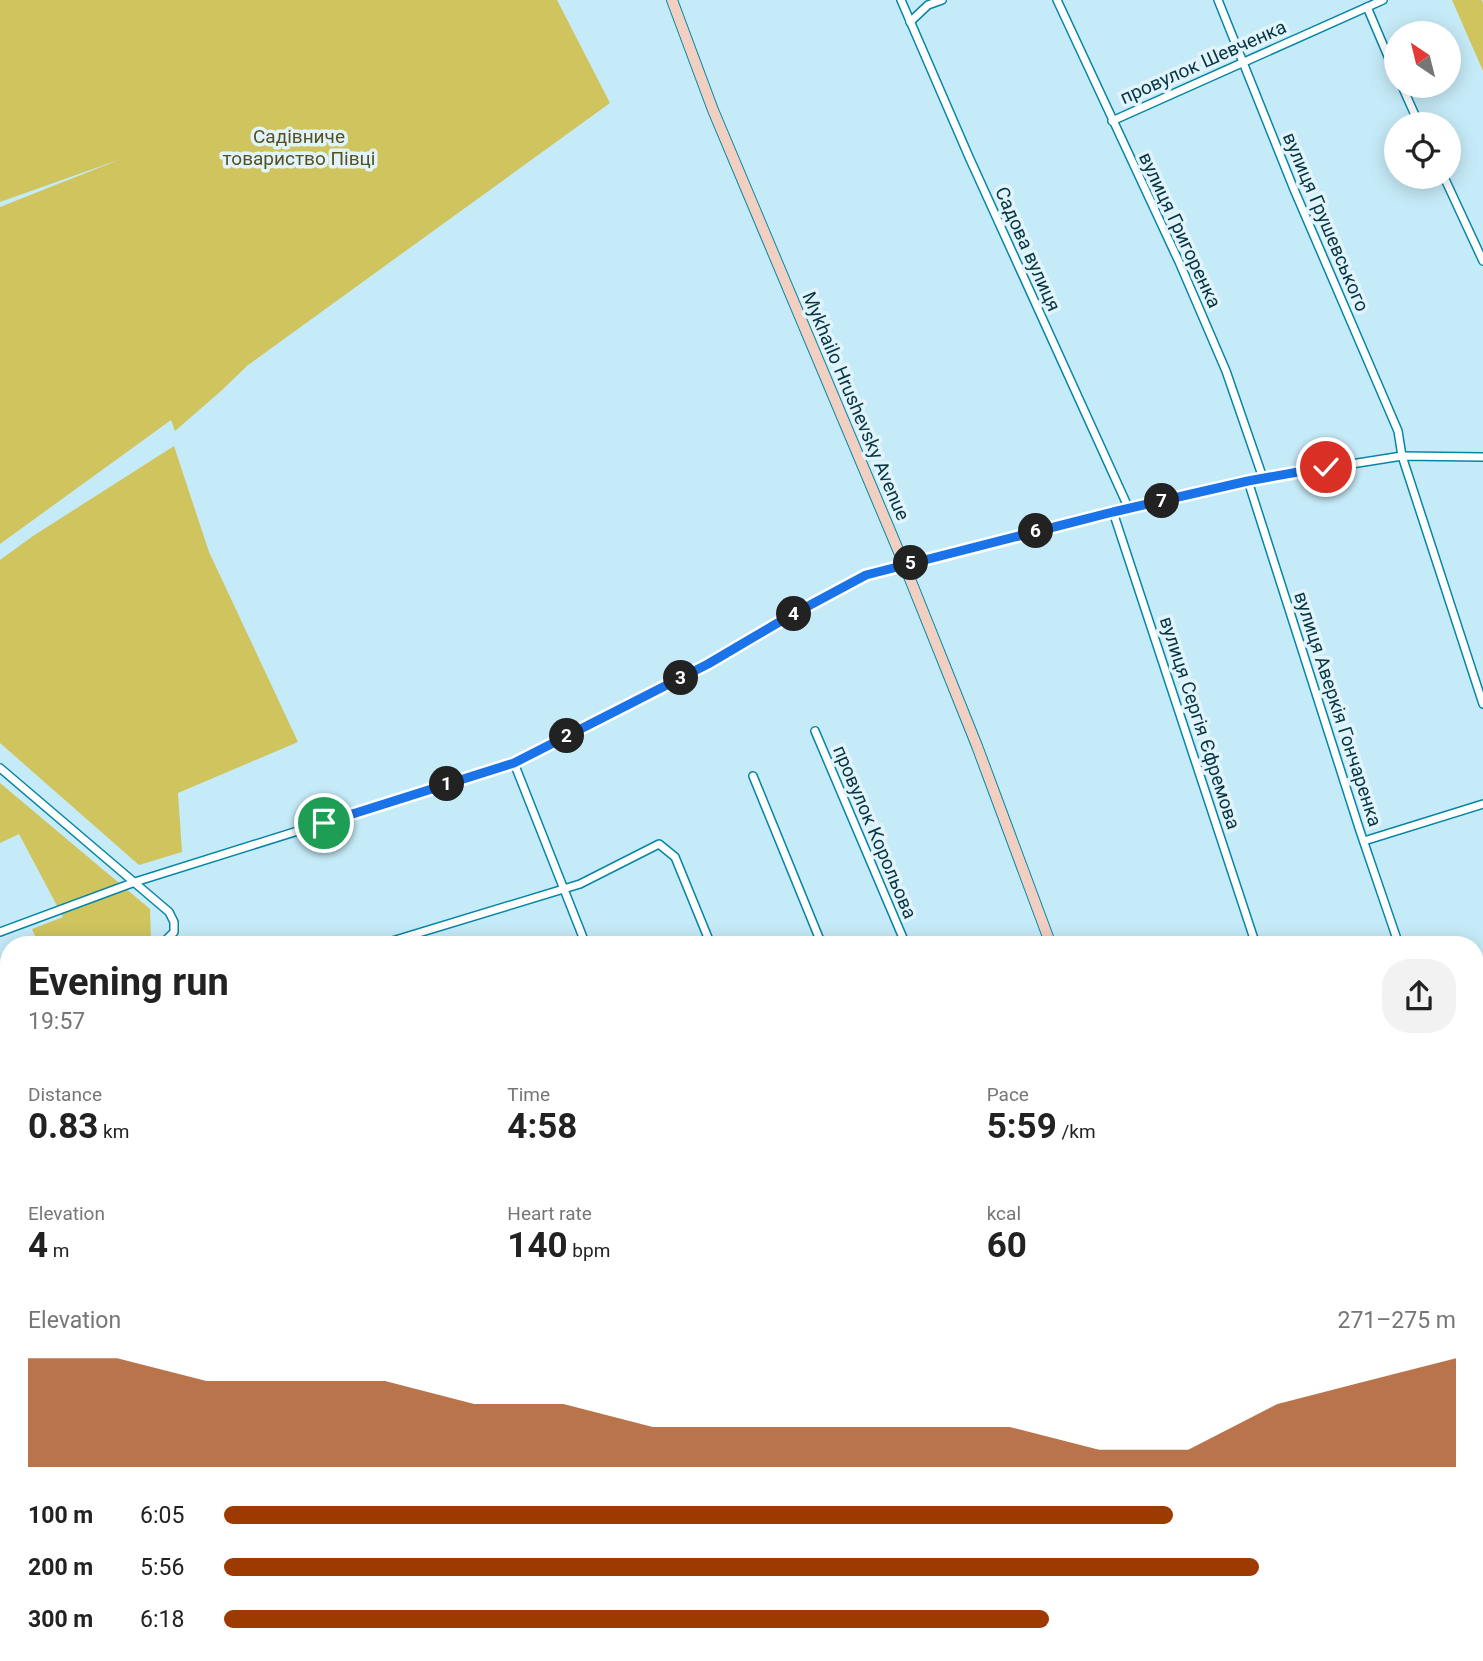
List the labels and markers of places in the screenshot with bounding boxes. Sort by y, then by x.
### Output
pin [1296,437,1356,497]
pin: 7 [1144,484,1180,518]
pin: 6 [1018,514,1054,548]
pin: 5 [894,546,928,580]
pin: 4 [776,596,812,632]
pin: 3 [664,660,698,696]
pin: 2 [550,718,584,754]
pin: 1 [430,766,464,802]
pin [294,793,354,853]

